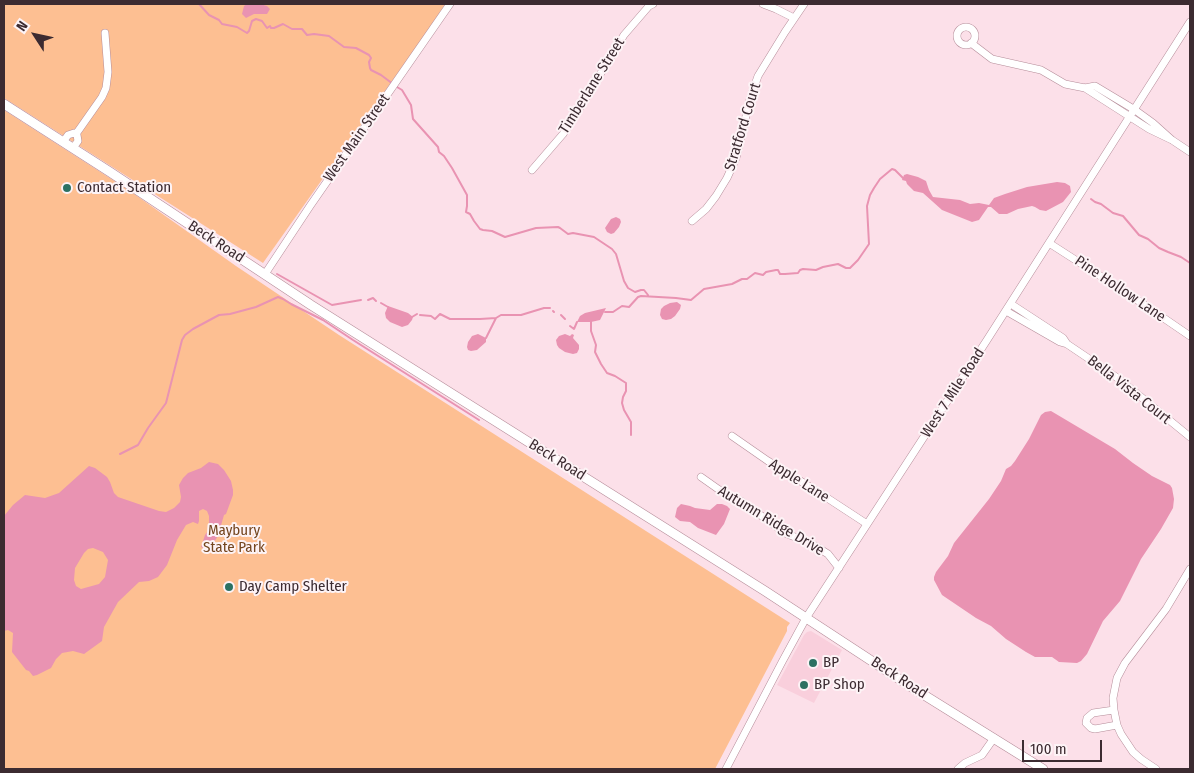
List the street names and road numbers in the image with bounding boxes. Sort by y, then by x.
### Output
street label: Timberlane Street [555,35,629,137]
street label: Stratford Court [721,81,765,173]
street label: West Main Street [320,90,394,186]
street label: Beck Road [184,217,248,267]
street label: Pine Hollow Lane [1071,252,1169,326]
street label: West 7 Mile Road [917,345,989,441]
street label: Bella Vista Court [1084,352,1174,428]
street label: Beck Road [525,436,589,484]
street label: Apple Lane [765,455,833,507]
street label: Autumn Ridge Drive [715,482,827,560]
street label: Beck Road [867,653,931,703]

